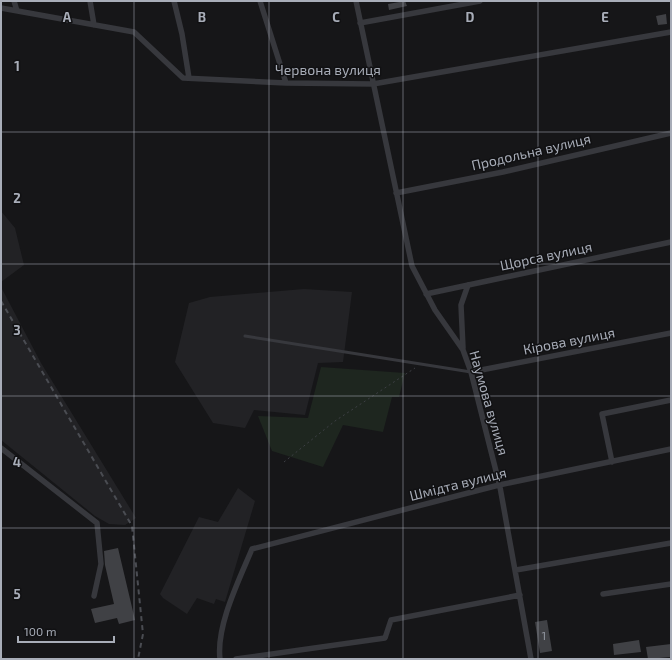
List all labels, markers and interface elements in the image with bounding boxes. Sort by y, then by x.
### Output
text: A [63,9,72,25]
text: B [198,9,206,25]
text: C [332,9,340,25]
text: D [466,9,475,25]
text: E [601,9,609,25]
text: 1 [14,58,20,74]
street label: Червона вулиця [275,61,381,78]
street label: Продольна вулиця [469,129,592,174]
text: 2 [13,190,21,206]
street label: Щорса вулиця [498,237,594,274]
text: 3 [13,322,21,338]
street label: Кірова вулиця [521,323,616,358]
street label: Наумова вулиця [466,349,513,457]
text: 4 [13,454,21,470]
street label: Шмідта вулиця [408,463,508,504]
text: 5 [13,586,21,602]
scale bar [18,618,114,644]
text: 100 m [24,624,56,638]
house number: 1 [542,628,546,642]

